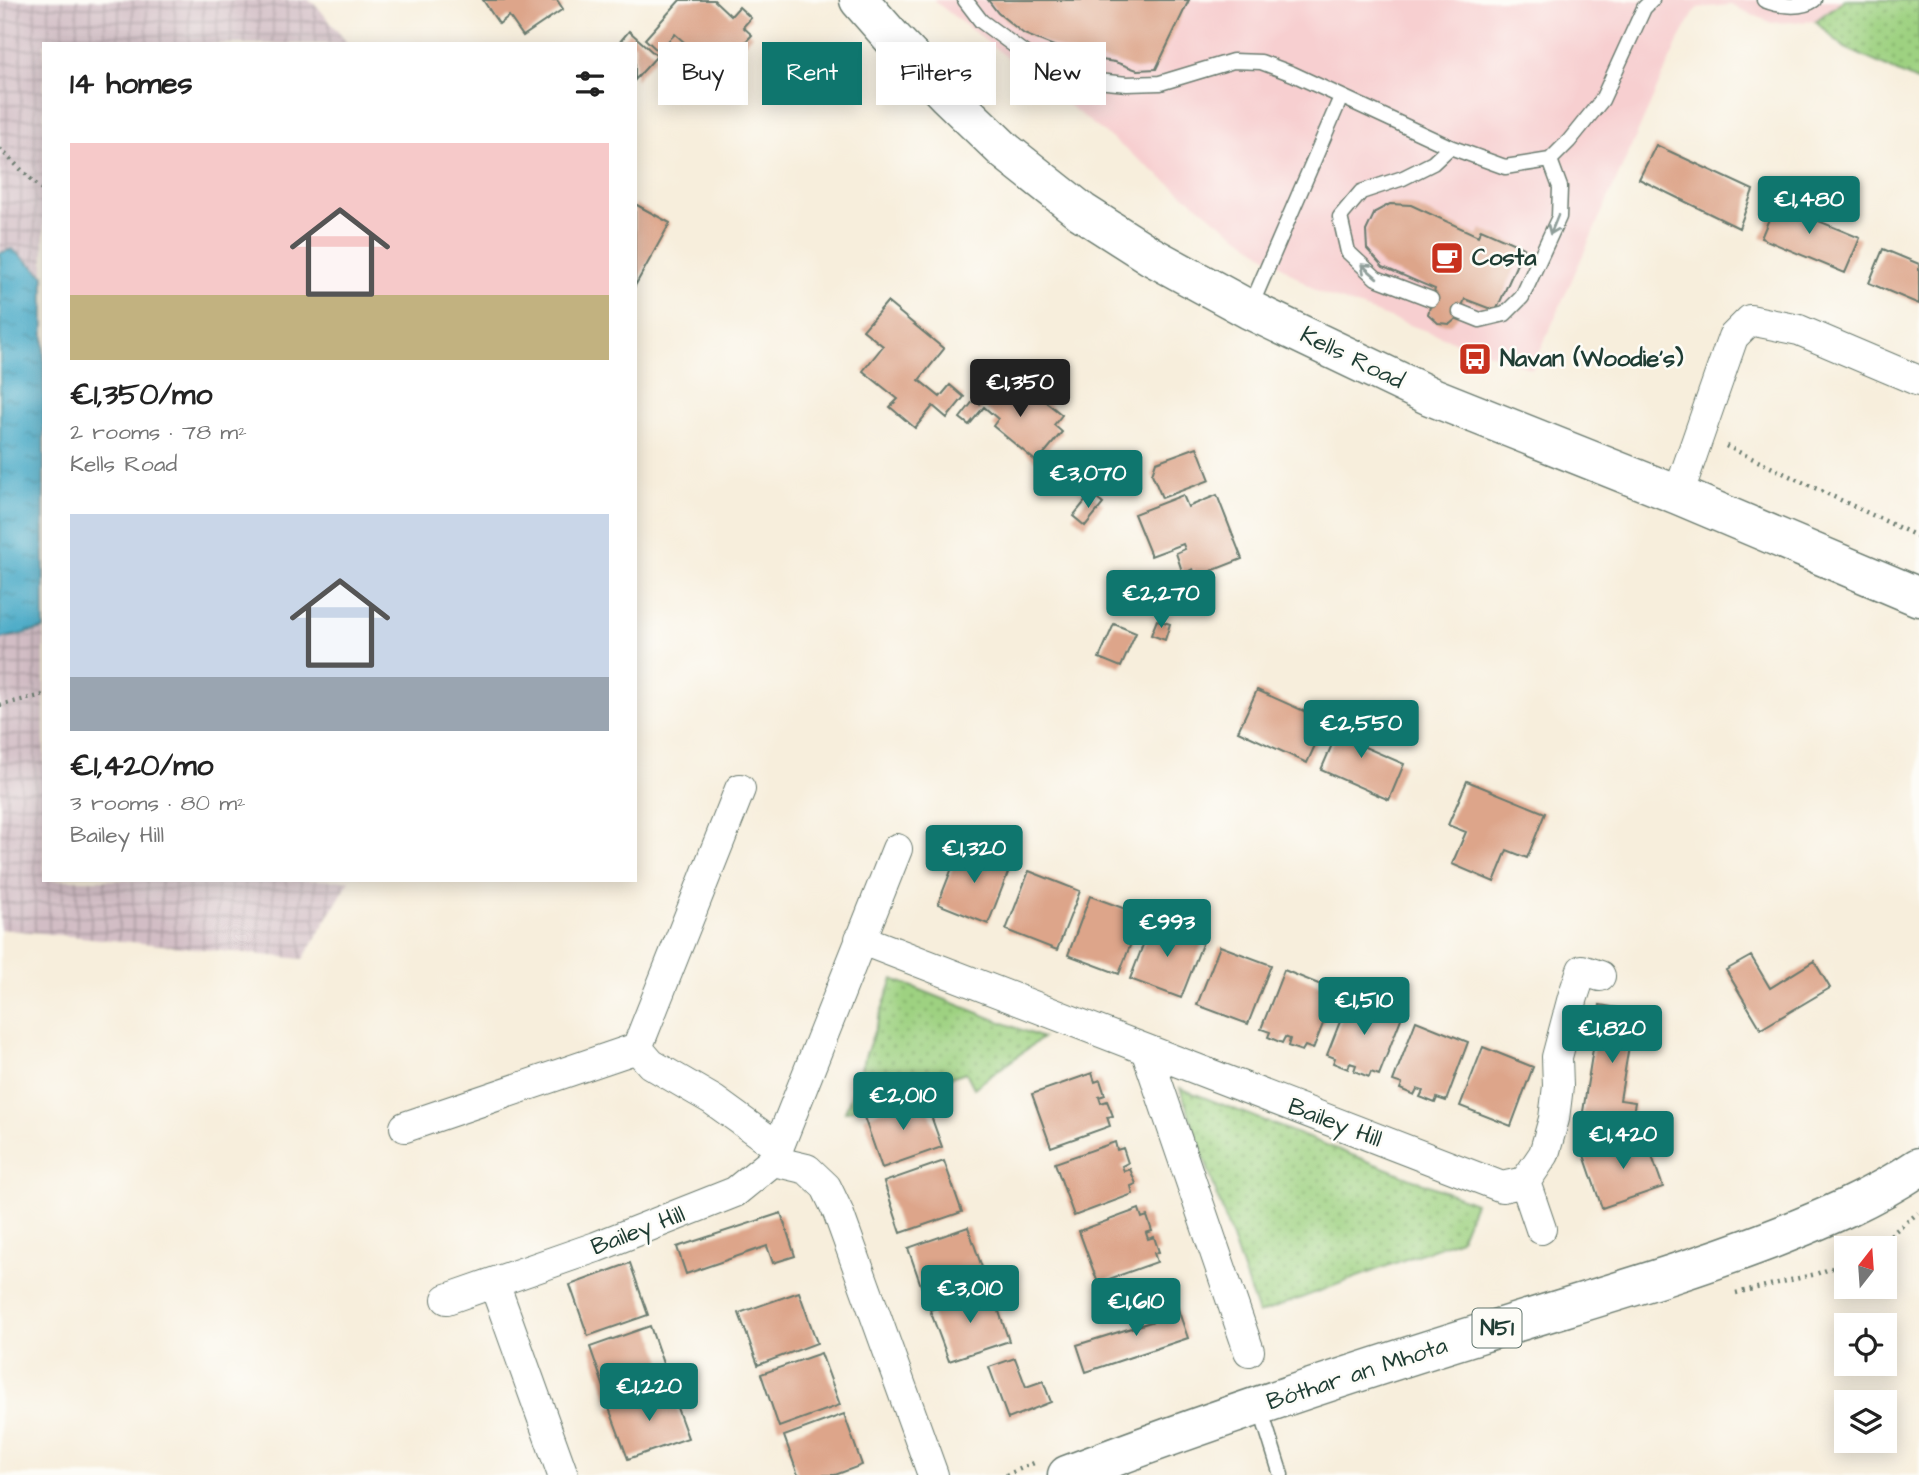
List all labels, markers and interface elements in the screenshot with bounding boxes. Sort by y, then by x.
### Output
chip: Buy [658,42,748,105]
chip: Rent [762,42,862,105]
chip: Filters [876,42,996,105]
chip: New [1010,42,1106,105]
text: 14 homes [70,63,193,105]
icon: filters [571,65,609,103]
pin: €1,480 [1752,176,1866,236]
text: €1,480 [1774,183,1844,215]
icon: home [277,189,403,315]
one-way arrow [1547,214,1560,236]
cafe icon: Costa [1428,239,1466,277]
place label: Costa [1472,241,1537,275]
one-way arrow [1360,263,1378,279]
street label: Kells Road [1294,318,1410,398]
bus stop icon: Navan (Woodie's) [1456,340,1494,378]
place label: Navan (Woodie's) [1500,342,1684,376]
pin: €1,350 [963,360,1077,419]
text: €1,350 [986,366,1054,398]
text: €1,350/mo [70,374,212,416]
text: 2 rooms · 78 m² [70,416,247,448]
text: Kells Road [70,448,177,480]
pin: €3,070 [1031,450,1145,510]
text: €3,070 [1049,457,1127,489]
icon: home [277,560,403,686]
pin: €2,270 [1104,570,1218,630]
text: €2,270 [1122,577,1200,609]
pin: €2,550 [1304,700,1418,760]
text: €2,550 [1320,707,1402,739]
text: €1,420/mo [70,745,213,787]
text: 3 rooms · 80 m² [70,787,246,819]
text: Bailey Hill [70,819,164,851]
pin: €1,320 [917,826,1031,885]
text: €1,320 [942,832,1006,864]
pin: €993 [1126,900,1208,959]
text: €993 [1139,906,1195,938]
pin: €1,510 [1307,978,1421,1037]
text: €1,510 [1334,984,1394,1016]
pin: €1,820 [1555,1006,1669,1065]
text: €1,820 [1578,1012,1646,1044]
pin: €2,010 [846,1072,960,1132]
text: €2,010 [869,1079,937,1111]
street label: Bailey Hill [1283,1090,1387,1157]
pin: €1,420 [1566,1112,1680,1171]
text: €1,420 [1589,1118,1657,1150]
street label: Bailey Hill [586,1198,690,1265]
north arrow [1834,1236,1897,1298]
map controls [1834,1236,1897,1453]
pin: €3,010 [913,1266,1027,1325]
text: €3,010 [937,1272,1003,1304]
pin: €1,610 [1079,1278,1193,1338]
text: €1,610 [1107,1285,1165,1317]
road number: N51 [1472,1308,1522,1348]
button: locate [1834,1313,1897,1376]
street label: Bóthar an Mhota [1262,1329,1452,1419]
pin: €1,220 [592,1364,706,1423]
text: €1,220 [616,1370,682,1402]
button: layers [1834,1390,1897,1453]

